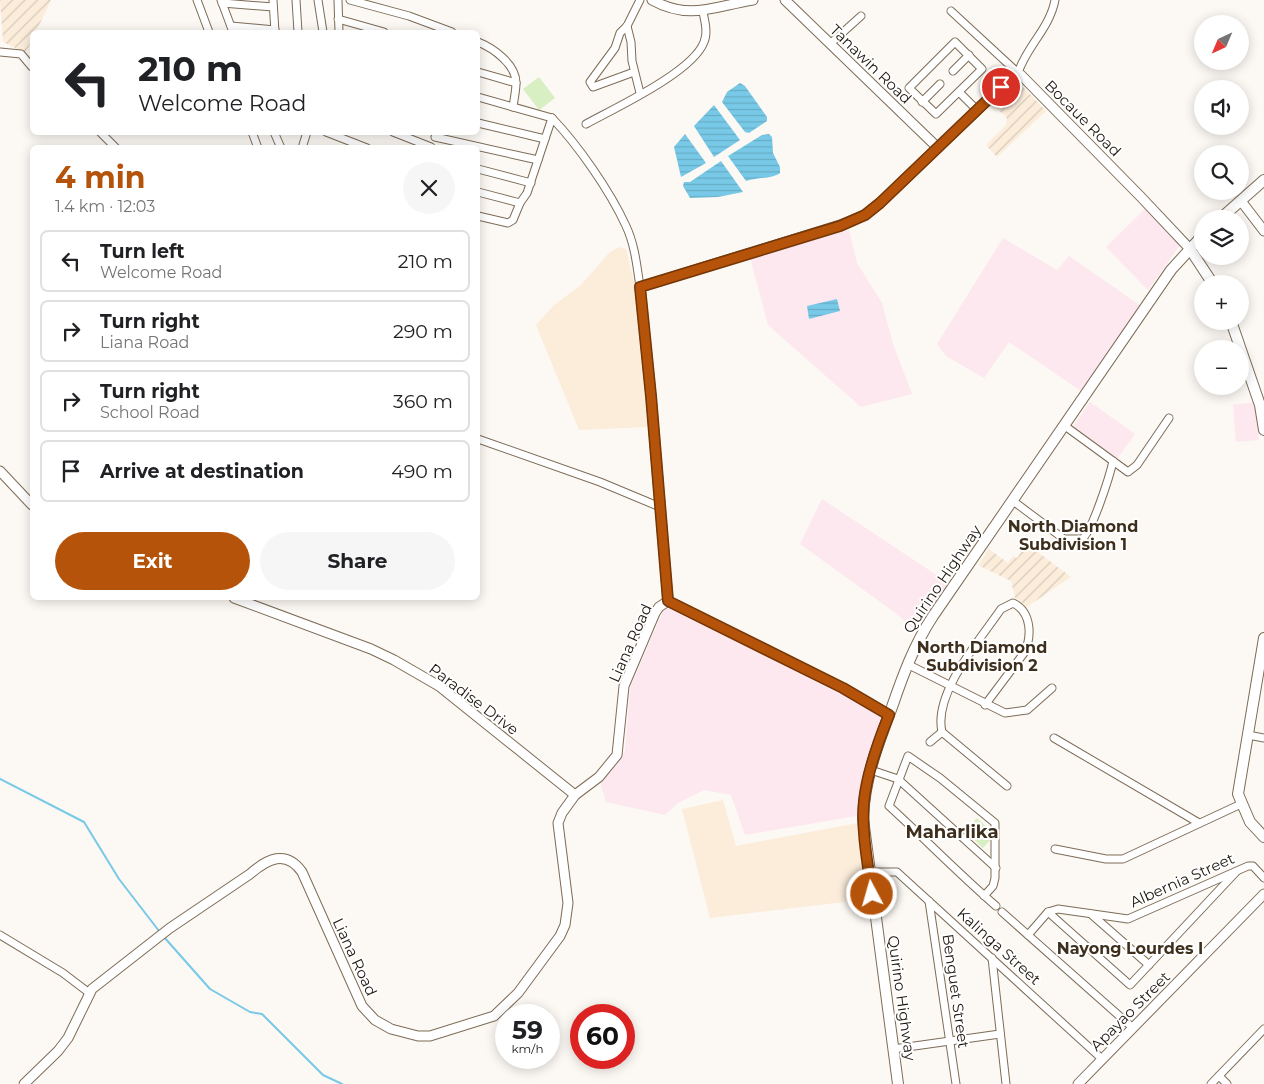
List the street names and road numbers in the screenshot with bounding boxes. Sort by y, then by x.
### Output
street label: Tanawin Road [826,20,916,108]
street label: Bocaue Road [1041,76,1125,160]
street label: Quirino Highway [899,521,986,637]
street label: Liana Road [604,601,656,685]
street label: Paradise Drive [425,659,523,739]
street label: Albernia Street [1127,848,1237,912]
street label: Kalinga Street [953,904,1045,988]
street label: Liana Road [329,915,381,999]
street label: Benguet Street [939,933,973,1049]
street label: Quirino Highway [884,934,920,1063]
street label: Apayao Street [1086,967,1174,1055]

